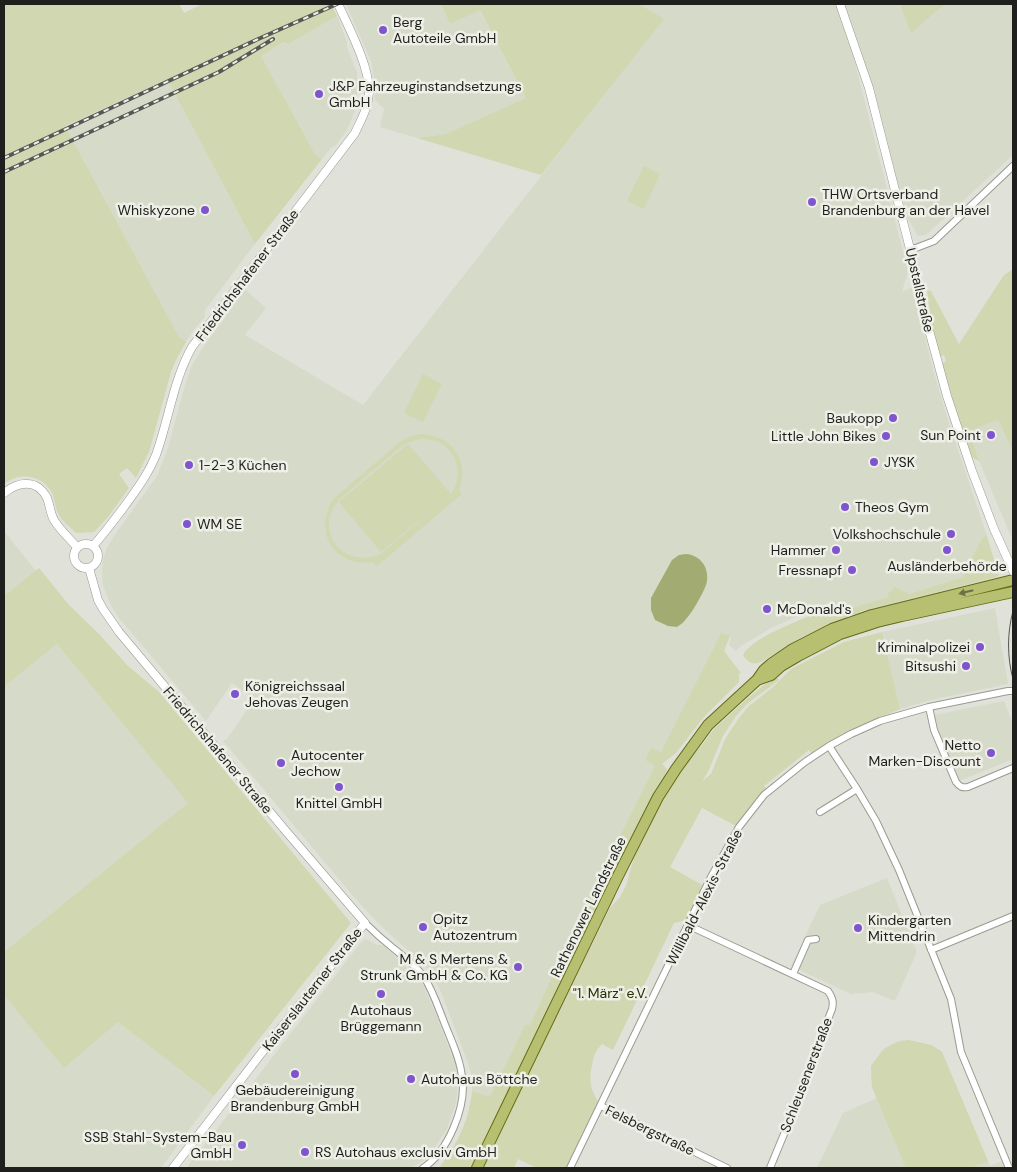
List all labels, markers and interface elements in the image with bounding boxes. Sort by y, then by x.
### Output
place label: Berg Autoteile GmbH [393,13,496,47]
marker: Berg Autoteile GmbH [377,24,389,36]
place label: J&P Fahrzeuginstandsetzungs GmbH [329,77,522,111]
marker: J&P Fahrzeuginstandsetzungs GmbH [313,88,325,100]
place label: THW Ortsverband Brandenburg an der Havel [822,185,989,219]
marker: THW Ortsverband Brandenburg an der Havel [806,196,818,208]
place label: Whiskyzone [117,201,195,219]
marker: Whiskyzone [199,204,211,216]
street label: Friedrichshafener Straße [191,205,303,345]
street label: Upstallstraße [902,246,938,334]
place label: Baukopp [827,409,883,427]
marker: Baukopp [887,412,899,424]
place label: Sun Point [920,426,981,444]
place label: Little John Bikes [771,427,876,445]
marker: Sun Point [985,429,997,441]
marker: Little John Bikes [880,430,892,442]
place label: JYSK [884,453,915,471]
place label: 1-2-3 Küchen [199,456,287,474]
marker: JYSK [868,456,880,468]
marker: 1-2-3 Küchen [183,459,195,471]
place label: Theos Gym [855,498,929,516]
marker: Theos Gym [839,501,851,513]
place label: WM SE [197,515,242,533]
marker: WM SE [181,518,193,530]
place label: Volkshochschule [833,525,941,543]
marker: Volkshochschule [945,528,957,540]
place label: Hammer [771,541,826,559]
marker: Hammer [830,544,842,556]
marker: Ausländerbehörde [941,544,953,556]
place label: Ausländerbehörde [887,557,1007,575]
place label: Fressnapf [778,561,842,579]
marker: Fressnapf [846,564,858,576]
one-way arrow [958,588,973,596]
place label: McDonald's [777,600,852,618]
marker: McDonald's [761,603,773,615]
place label: Kriminalpolizei [877,638,970,656]
marker: Kriminalpolizei [974,641,986,653]
place label: Bitsushi [905,657,956,675]
marker: Bitsushi [960,660,972,672]
place label: Königreichssaal Jehovas Zeugen [245,677,348,711]
street label: Friedrichshafener Straße [159,683,277,817]
marker: Königreichssaal Jehovas Zeugen [229,688,241,700]
place label: Netto Marken-Discount [868,736,981,770]
place label: Autocenter Jechow [291,746,364,780]
marker: Netto Marken-Discount [985,747,997,759]
marker: Autocenter Jechow [275,757,287,769]
marker: Knittel GmbH [333,781,345,793]
place label: Knittel GmbH [296,794,382,812]
street label: Willibald-Alexis-Straße [662,826,746,968]
street label: Rathenower Landstraße [546,834,630,980]
place label: Opitz Autozentrum [433,910,517,944]
place label: Kindergarten Mittendrin [868,911,951,945]
marker: Opitz Autozentrum [417,921,429,933]
marker: Kindergarten Mittendrin [852,922,864,934]
street label: Kaiserslauterner Straße [258,924,366,1054]
place label: M & S Mertens & Strunk GmbH & Co. KG [360,950,508,984]
marker: M & S Mertens & Strunk GmbH & Co. KG [512,961,524,973]
park label: "1. März" e.V. [573,984,647,1002]
marker: Autohaus Brüggemann [375,988,387,1000]
place label: Autohaus Brüggemann [340,1001,422,1035]
street label: Schleusenerstraße [776,1015,836,1135]
marker: Gebäudereinigung Brandenburg GmbH [289,1068,301,1080]
place label: Autohaus Böttche [421,1070,537,1088]
marker: Autohaus Böttche [405,1073,417,1085]
place label: Gebäudereinigung Brandenburg GmbH [231,1081,359,1115]
street label: Felsbergstraße [603,1101,698,1159]
place label: SSB Stahl-System-Bau GmbH [84,1128,232,1162]
marker: SSB Stahl-System-Bau GmbH [236,1139,248,1151]
place label: RS Autohaus exclusiv GmbH [315,1143,497,1161]
marker: RS Autohaus exclusiv GmbH [299,1146,311,1158]

